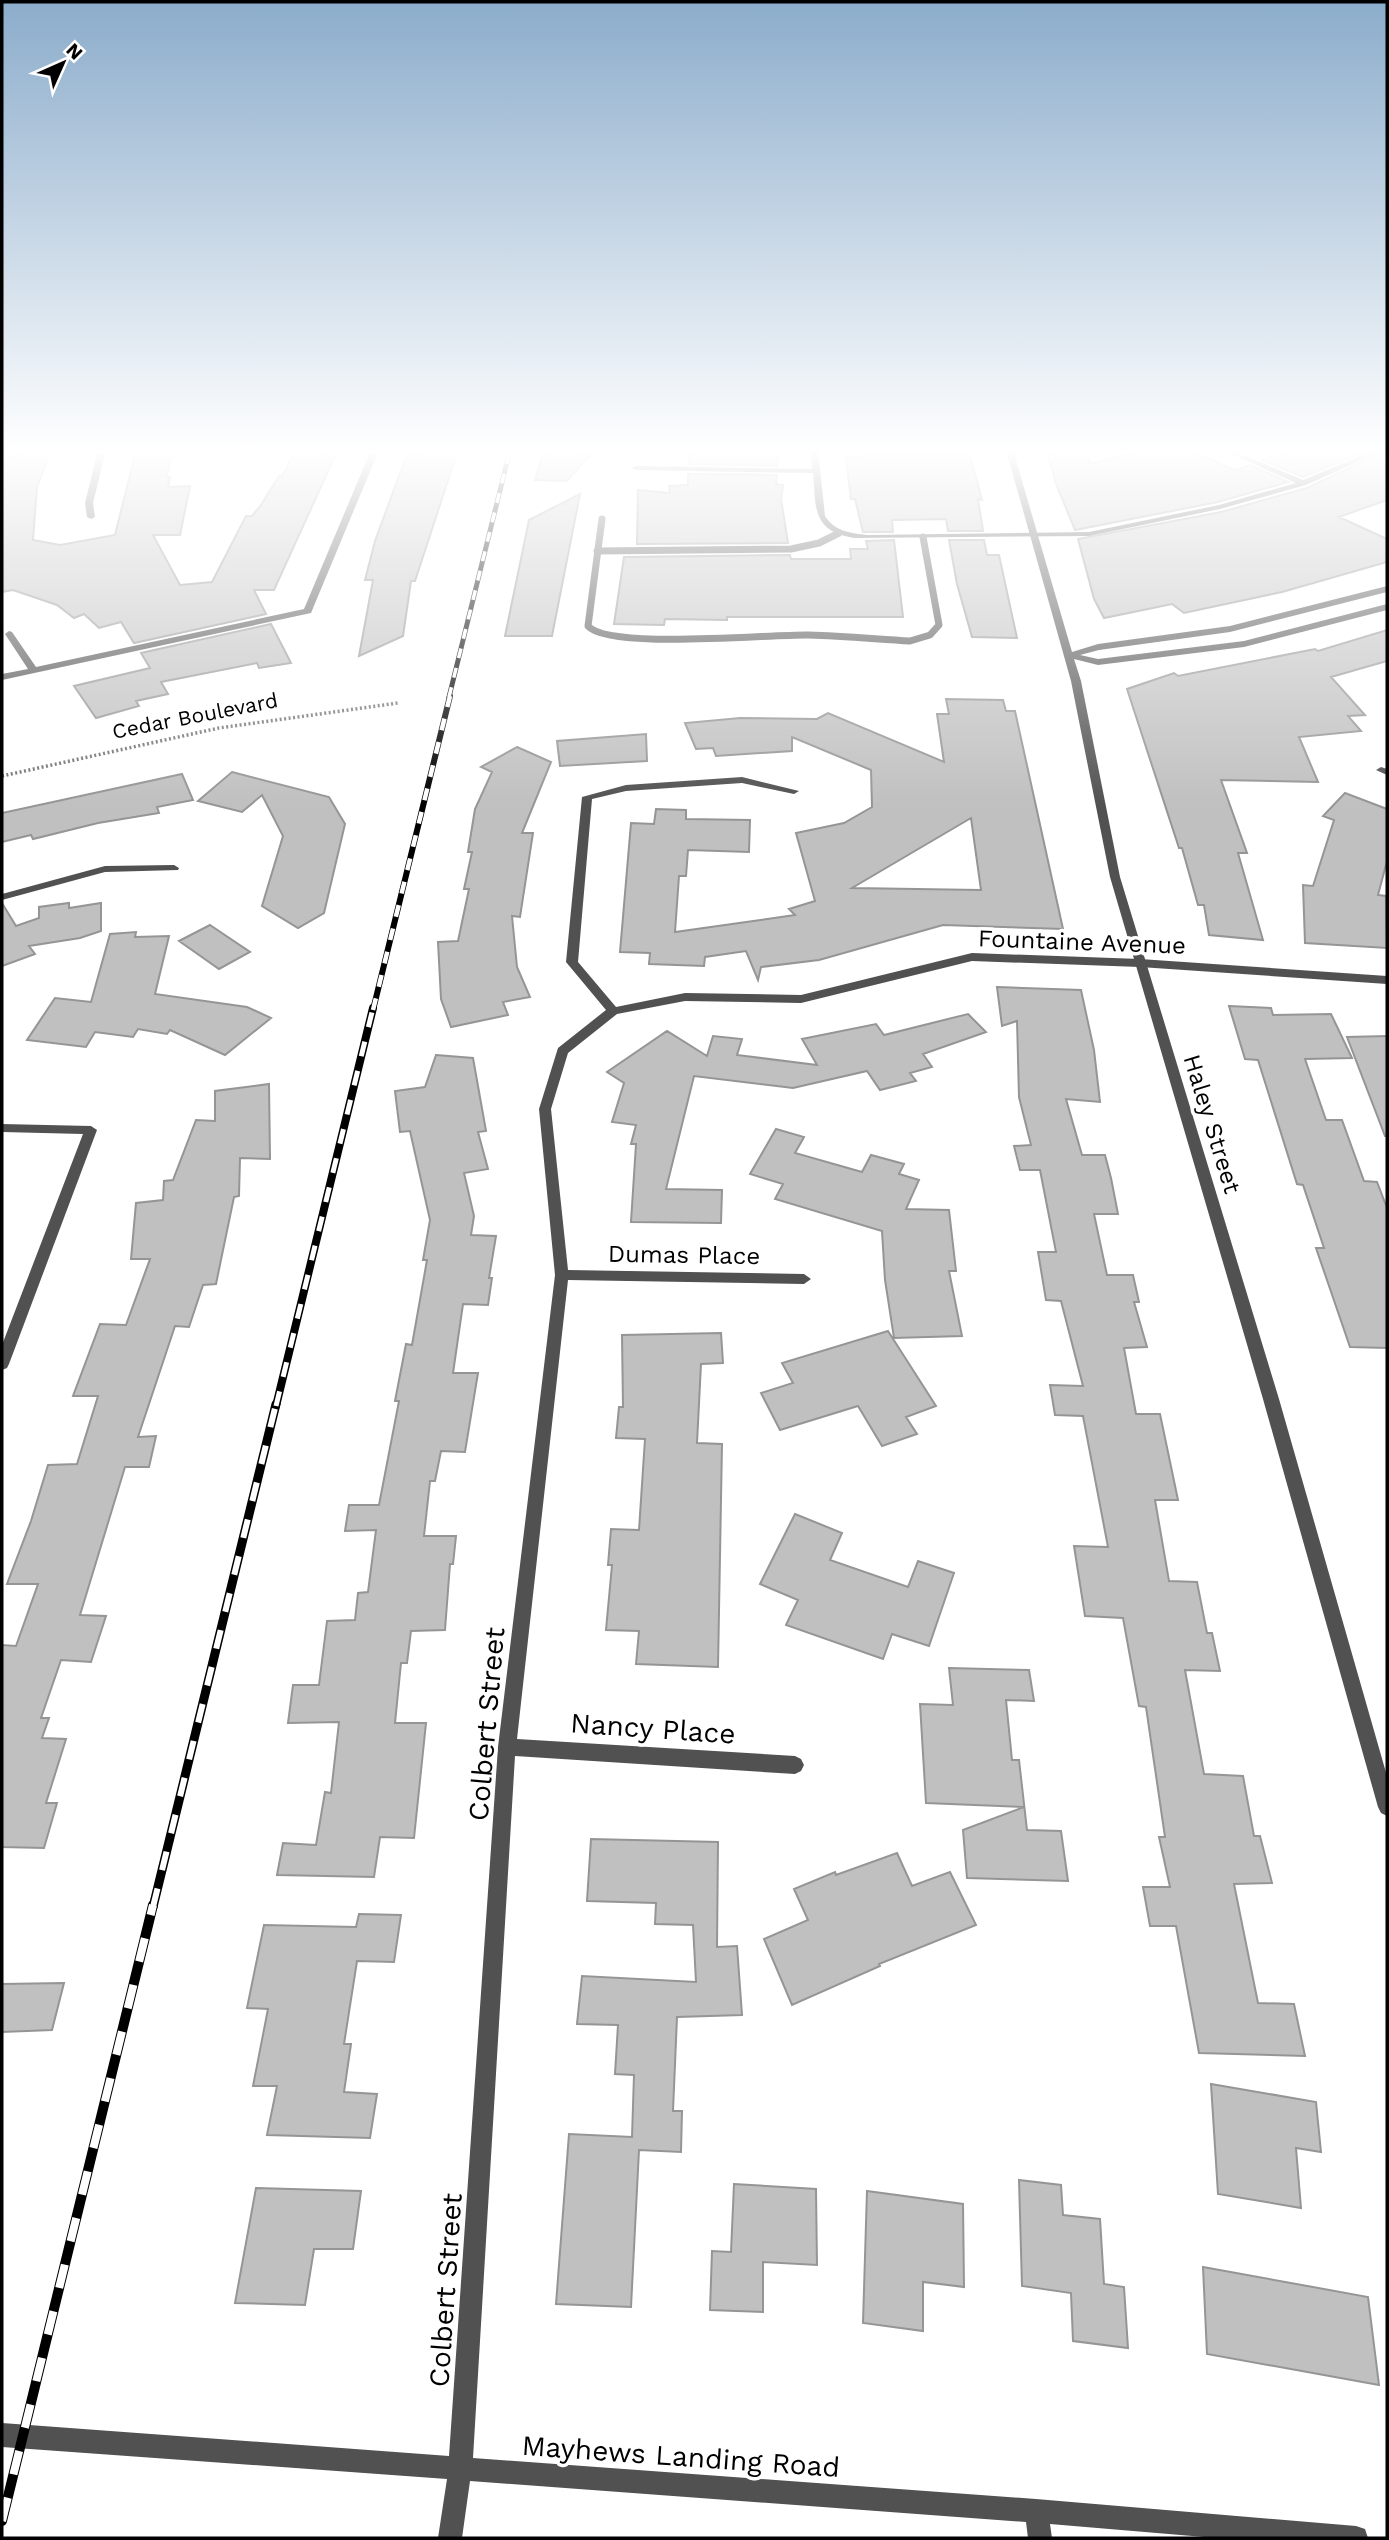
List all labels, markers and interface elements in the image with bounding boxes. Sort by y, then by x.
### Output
north arrow [28,28,98,98]
text: N [62,38,88,64]
street label: Cedar Boulevard [110,687,280,744]
street label: Fountaine Avenue [978,924,1186,960]
street label: Haley Street [1178,1051,1246,1197]
street label: Dumas Place [608,1240,760,1270]
street label: Colbert Street [462,1625,511,1822]
street label: Nancy Place [569,1706,737,1751]
street label: Colbert Street [422,2192,469,2388]
street label: Mayhews Landing Road [521,2429,841,2484]

